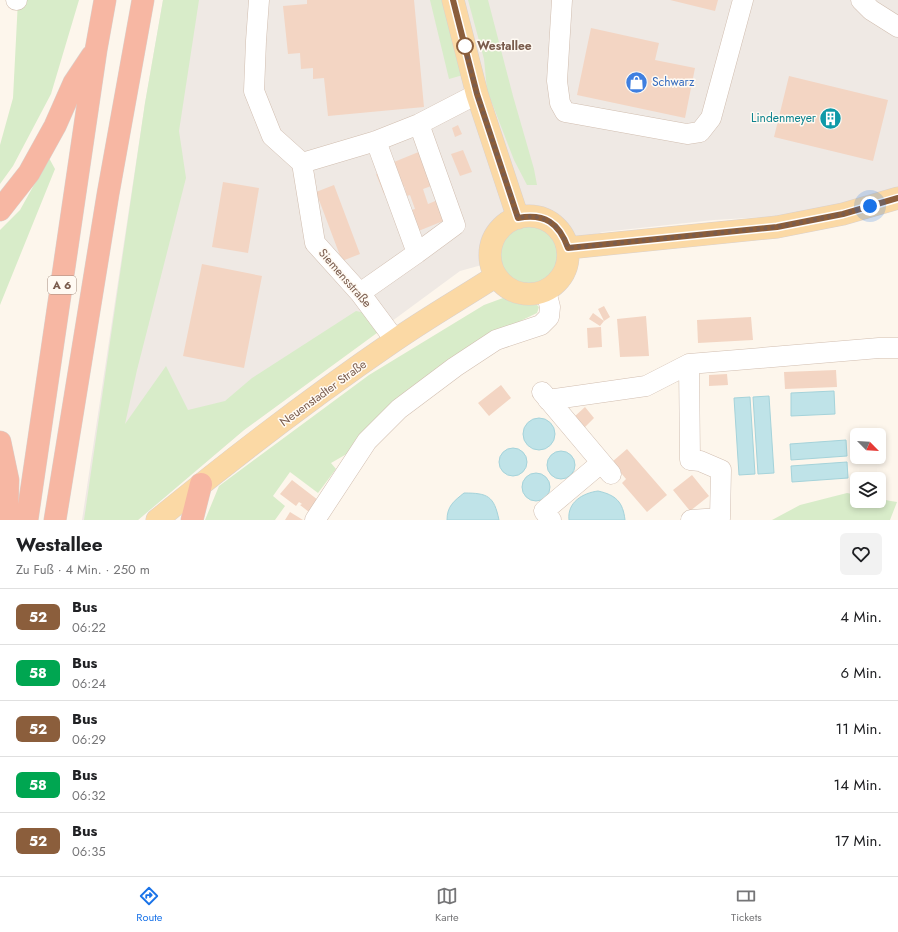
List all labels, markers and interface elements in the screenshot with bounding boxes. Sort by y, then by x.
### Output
marker: Westallee [456,37,474,55]
place label: Westallee [477,37,532,55]
shop icon: Schwarz [623,69,649,95]
place label: Schwarz [652,73,695,91]
building icon: Lindenmeyer [818,105,844,131]
place label: Lindenmeyer [751,109,817,127]
your location [860,196,880,216]
street label: Siemensstraße [314,245,376,311]
road number: A 6 [48,276,76,294]
street label: Neuenstadter Straße [276,355,370,431]
north arrow [850,428,886,464]
map controls [850,428,886,508]
button: layers [850,472,886,508]
text: Westallee [16,531,103,558]
button: heart [840,533,882,575]
text: Zu Fuß · 4 Min. · 250 m [16,560,150,579]
text: Bus [72,596,97,618]
text: 4 Min. [840,606,882,628]
text: 52 [29,607,47,627]
text: 06:22 [72,618,106,637]
text: Bus [72,652,97,674]
text: 6 Min. [840,662,882,684]
text: 58 [29,663,47,683]
text: 06:24 [72,674,106,693]
text: Bus [72,708,97,730]
text: 11 Min. [836,718,882,740]
text: 52 [29,719,47,739]
text: 06:29 [72,730,106,749]
text: Bus [72,764,97,786]
text: 14 Min. [834,774,882,796]
text: 58 [29,775,47,795]
text: 06:32 [72,786,106,805]
text: Bus [72,820,97,842]
text: 17 Min. [834,830,882,852]
text: 52 [29,831,47,851]
text: 06:35 [72,842,106,861]
tab: Route [136,885,163,925]
tab: Karte [435,885,459,925]
tab: Tickets [731,885,762,925]

